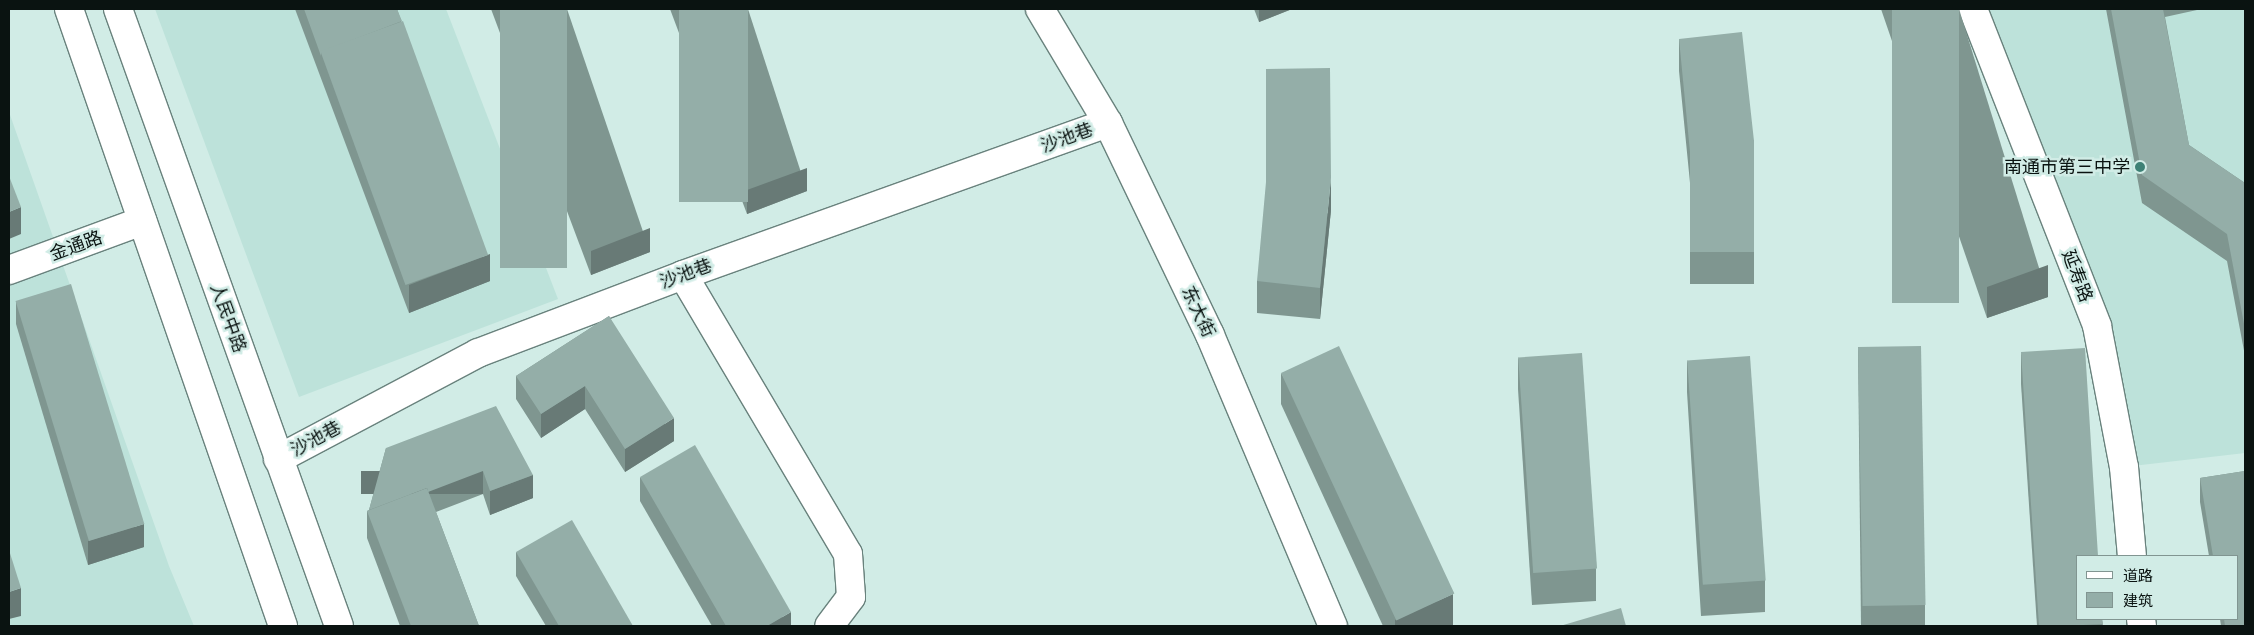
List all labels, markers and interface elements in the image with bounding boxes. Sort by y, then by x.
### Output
street label: 沙池巷 [1038,119,1096,157]
place label: 南通市第三中学 [2004,156,2130,178]
marker: 南通市第三中学 [2134,161,2146,173]
street label: 金通路 [47,227,105,265]
street label: 延寿路 [2057,247,2097,305]
street label: 沙池巷 [657,255,715,293]
street label: 人民中路 [206,280,250,356]
street label: 东大街 [1177,283,1219,341]
street label: 沙池巷 [287,417,345,461]
legend [2076,555,2239,620]
text: 道路 [2123,566,2153,585]
text: 建筑 [2123,591,2153,610]

